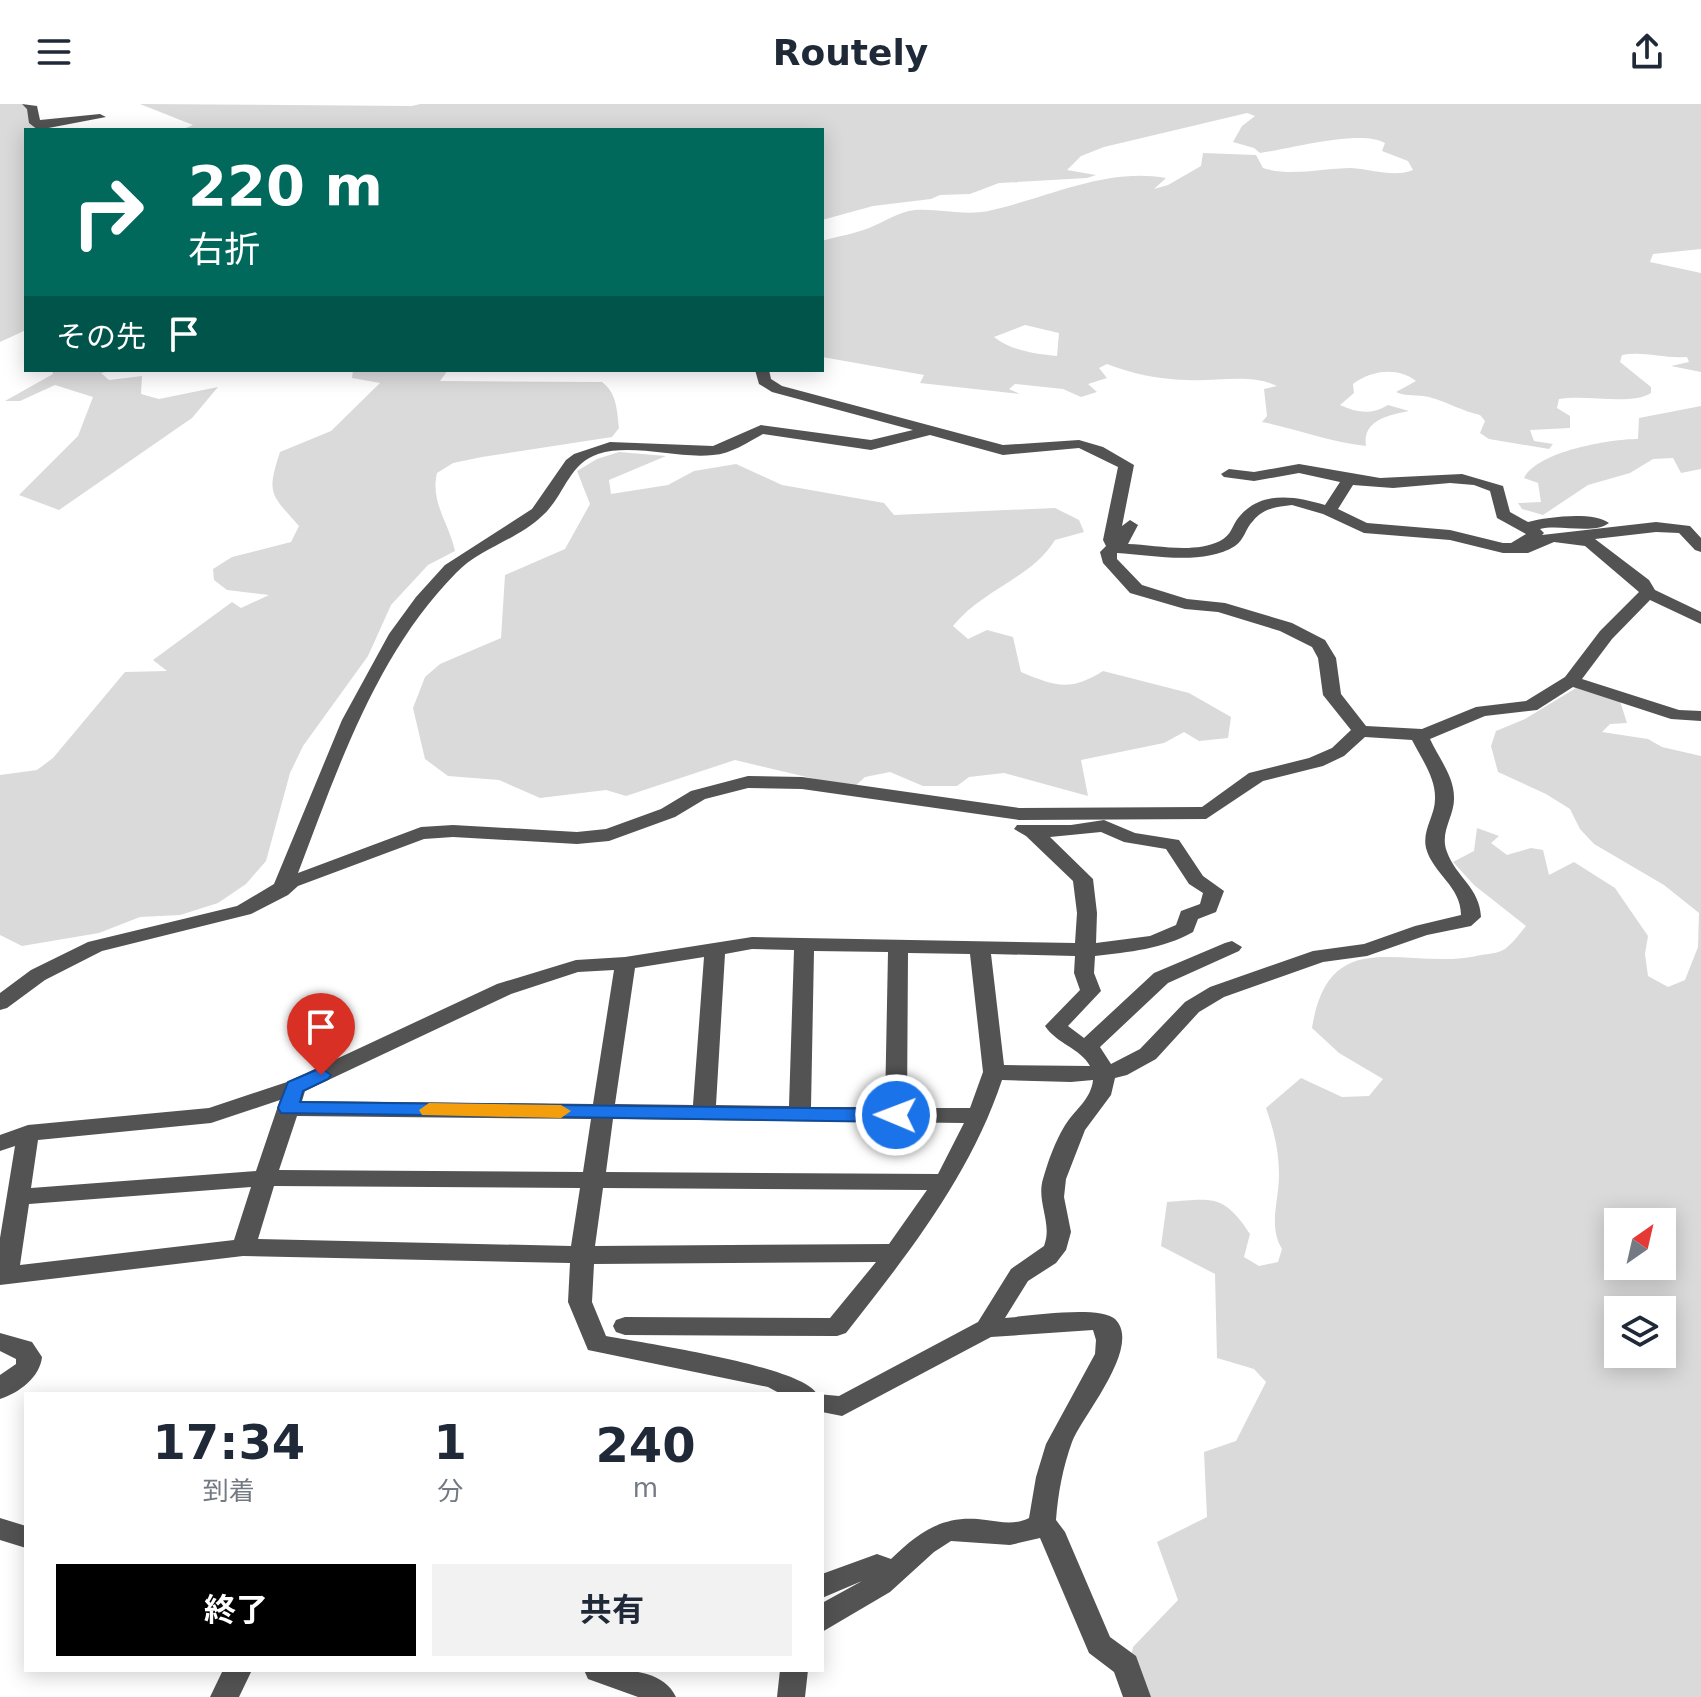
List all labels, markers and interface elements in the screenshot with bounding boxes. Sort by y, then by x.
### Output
icon: menu [32,30,76,74]
icon: share [1625,30,1669,74]
text: Routely [773,32,928,73]
text: 220 m [188,153,383,218]
icon: right [56,160,160,264]
text: 右折 [188,229,260,270]
icon: arrive [162,312,206,356]
text: その先 [56,319,146,354]
pin [287,993,355,1075]
icon: arrive [299,1005,343,1049]
position arrow [854,1073,938,1157]
north arrow [1604,1208,1676,1280]
map controls [1604,1208,1676,1368]
button: layers [1604,1296,1676,1368]
text: 17:34 [152,1414,305,1470]
text: 1 [434,1414,467,1470]
text: 240 [595,1417,696,1473]
text: m [633,1473,658,1503]
text: 到着 [203,1476,255,1506]
text: 分 [437,1476,463,1506]
button: 終了 [56,1564,416,1656]
button: 共有 [432,1564,792,1656]

